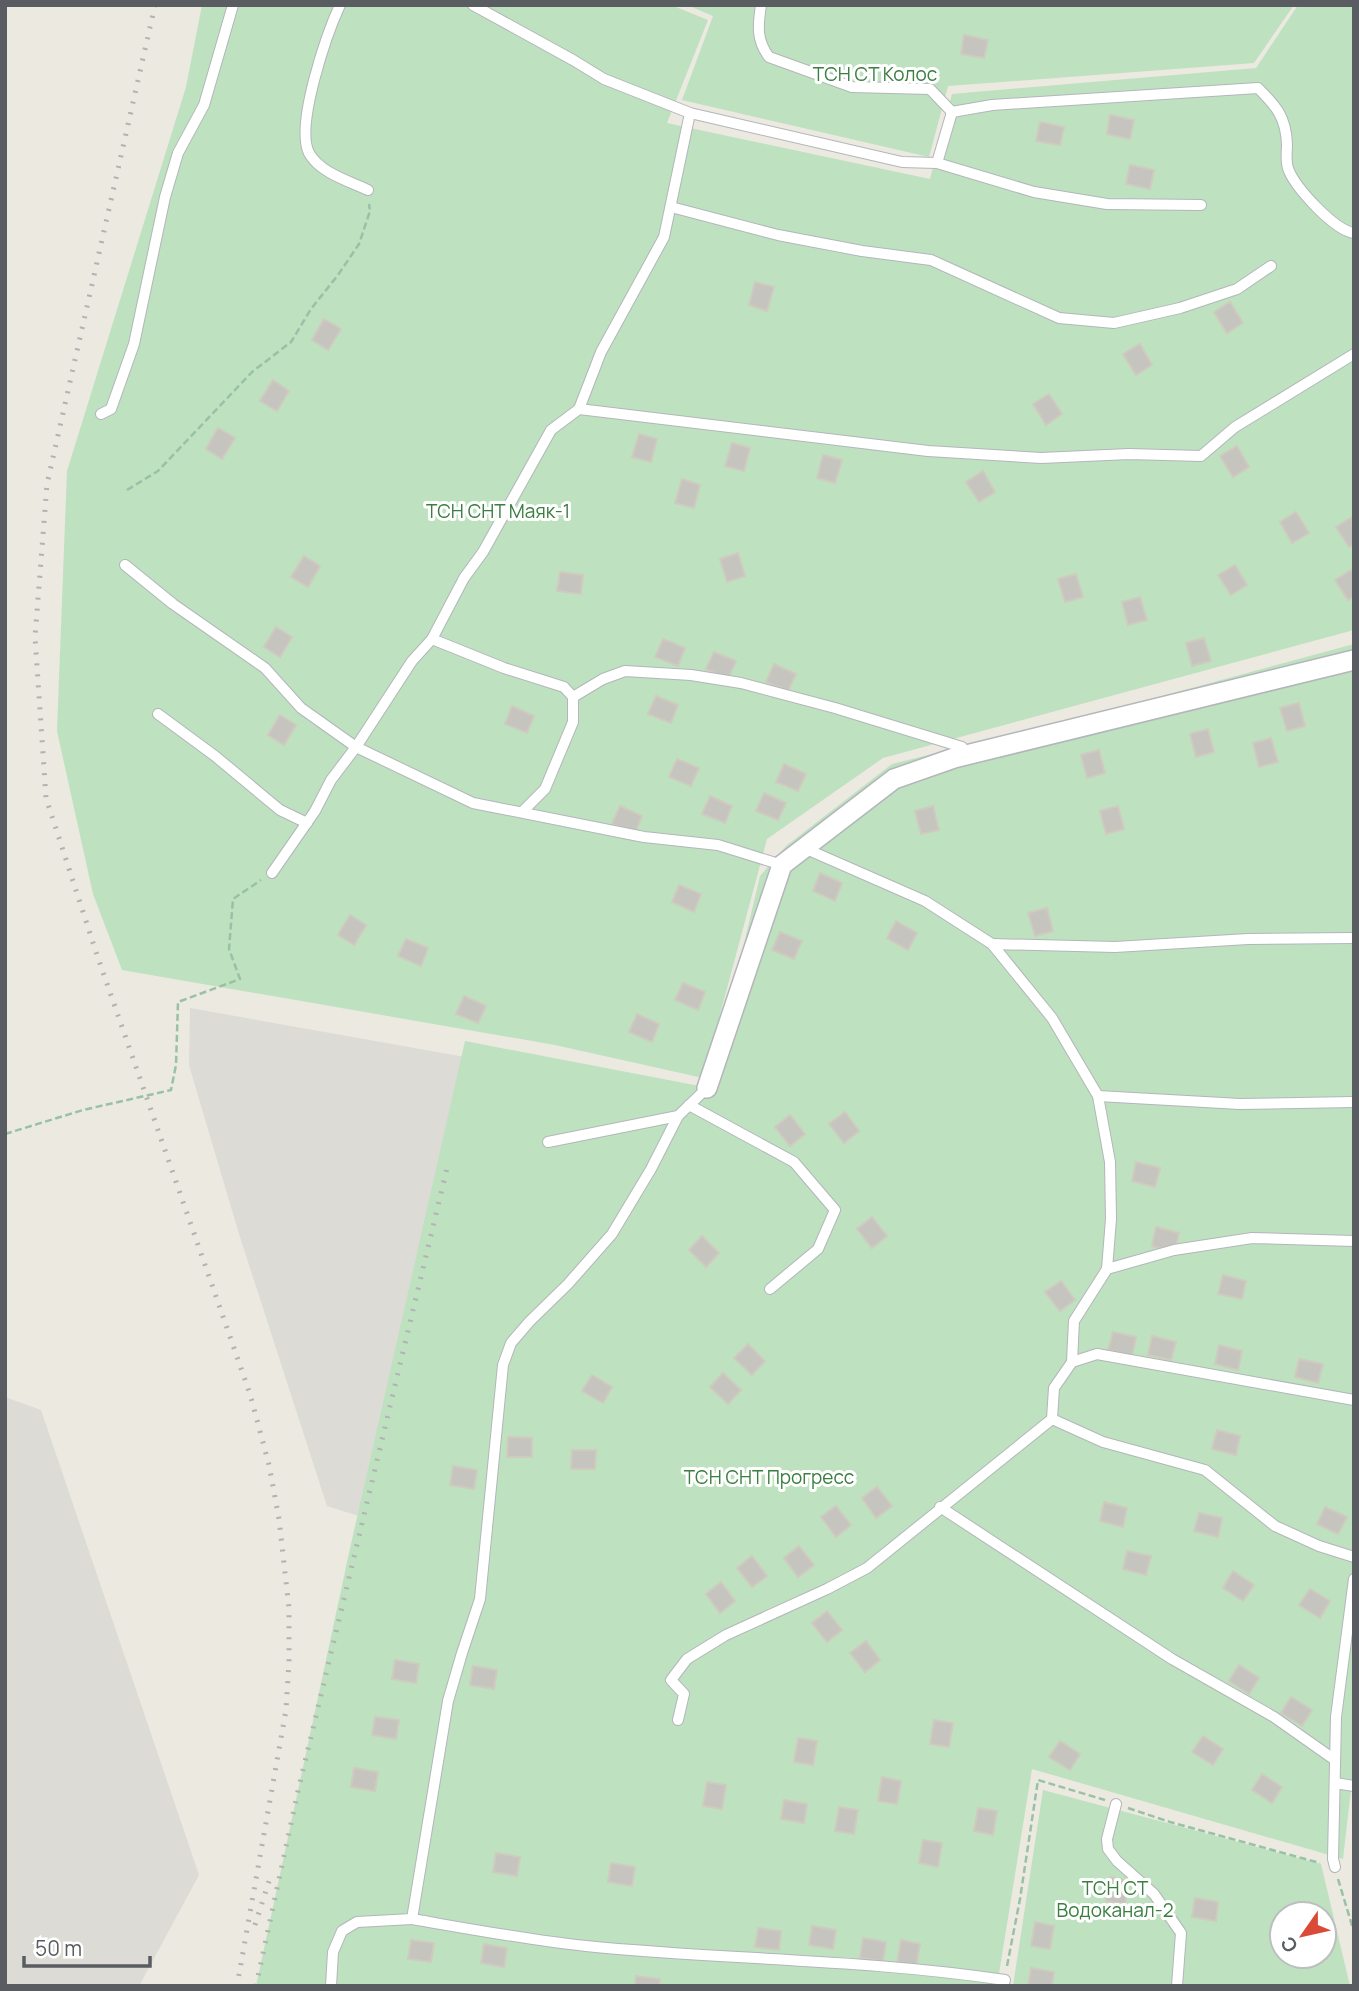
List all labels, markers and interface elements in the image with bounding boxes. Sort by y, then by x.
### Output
park label: ТСН СТ Колос [813,61,937,87]
park label: ТСН СНТ Маяк-1 [426,498,570,524]
park label: ТСН СНТ Прогресс [684,1464,854,1490]
park label: ТСН СТ Водоканал-2 [1056,1875,1174,1923]
north arrow [1268,1900,1338,1970]
scale bar [24,1924,150,1968]
text: С [1274,1931,1304,1958]
text: 50 m [35,1934,82,1962]

